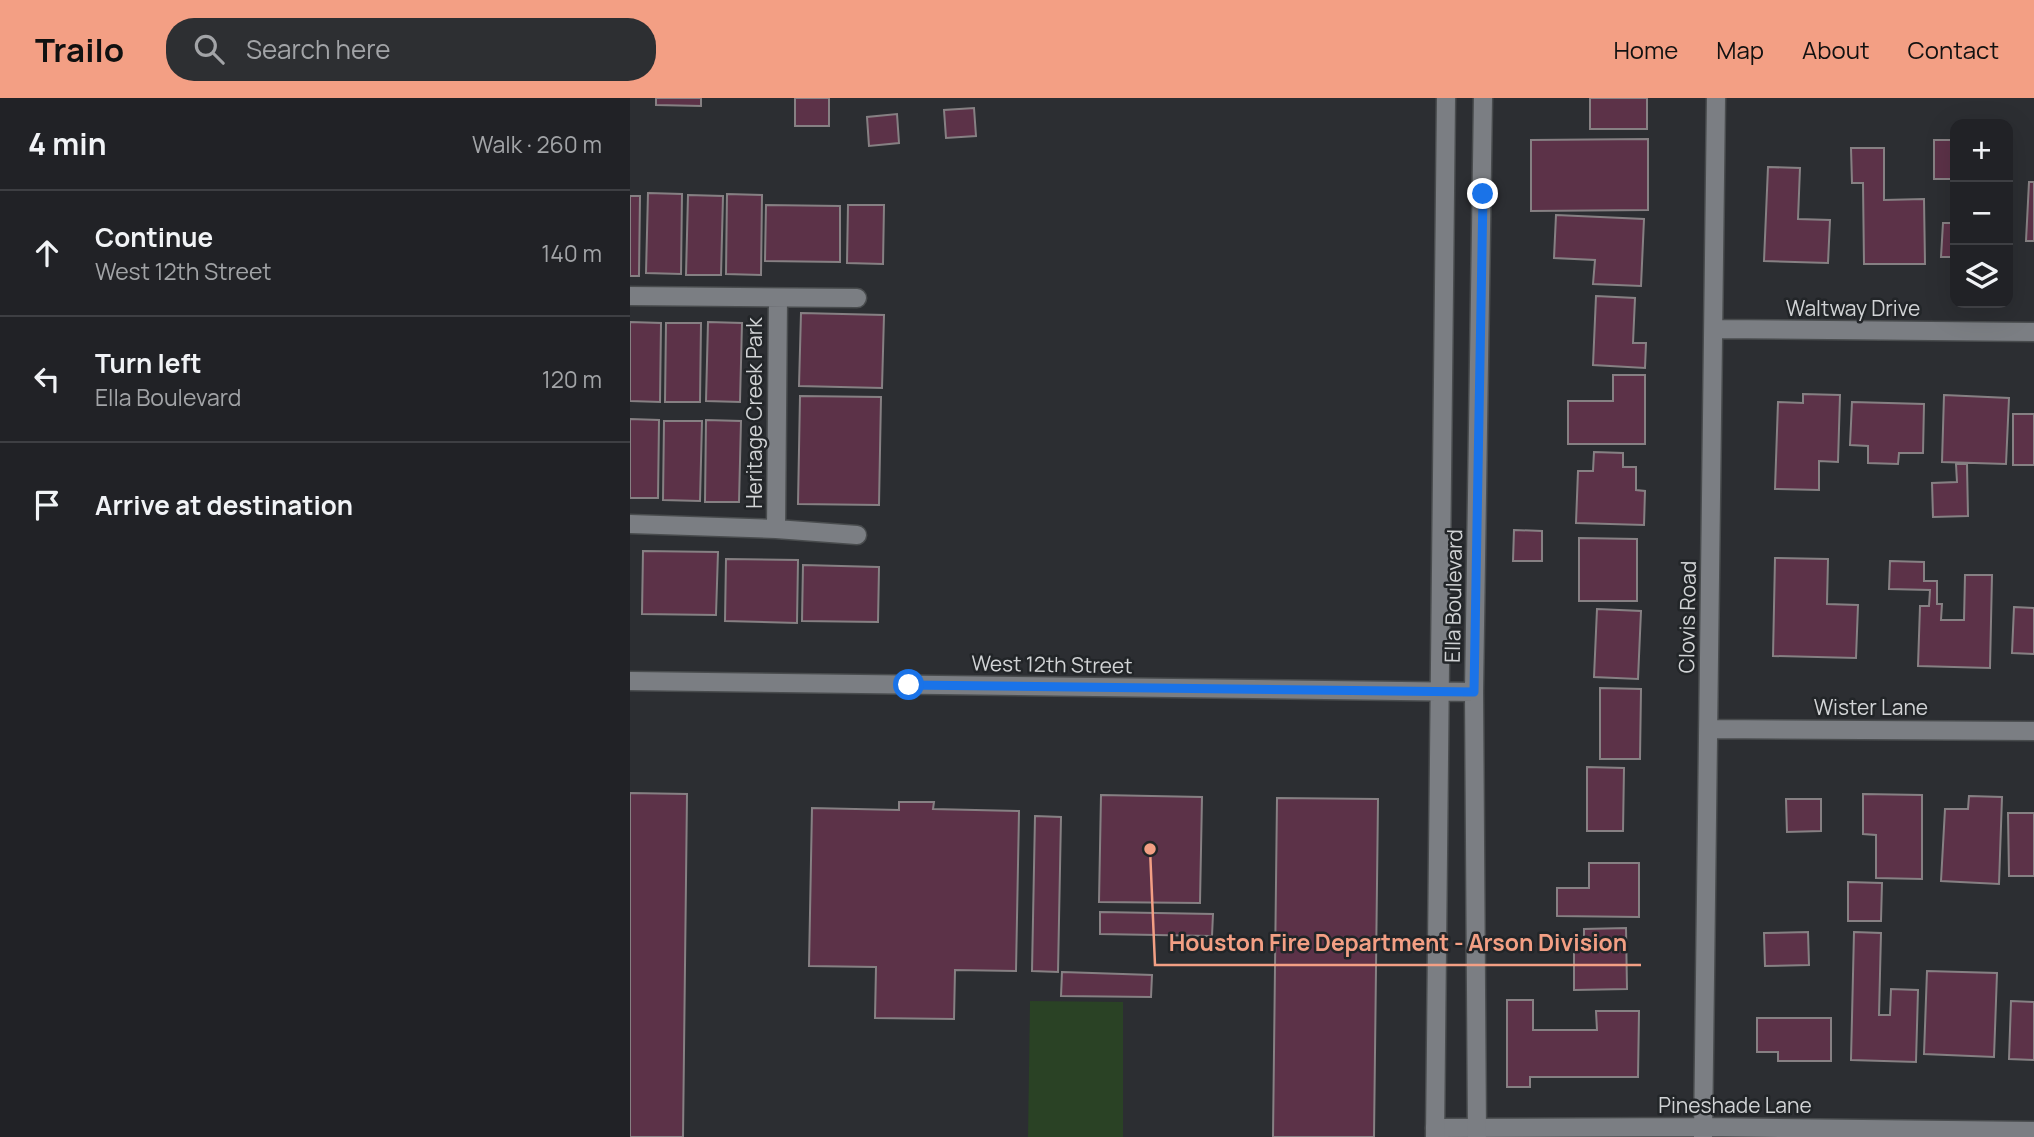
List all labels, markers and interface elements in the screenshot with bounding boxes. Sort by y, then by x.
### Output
search box [166,18,656,81]
text: Trailo [35,27,124,72]
icon: search [190,30,228,68]
text: Search here [246,31,391,67]
text: Home [1613,33,1678,66]
text: Map [1716,33,1764,66]
text: About [1802,33,1870,66]
text: Contact [1908,33,1999,66]
map controls [1950,119,2013,308]
button: + [1950,119,2013,182]
text: 4 min [28,123,106,164]
text: Walk · 260 m [472,128,602,160]
route end [1467,178,1498,209]
button: − [1950,182,2013,245]
text: Continue [95,219,213,255]
icon: ahead [28,234,66,272]
text: 140 m [541,237,602,269]
button: layers [1950,245,2013,308]
text: West 12th Street [95,255,272,287]
street label: Waltway Drive [1786,294,1920,322]
street label: Heritage Creek Park [740,317,768,509]
text: Turn left [95,345,202,381]
icon: left [28,360,66,398]
text: 120 m [542,363,602,395]
text: Ella Boulevard [95,381,241,413]
icon: arrive [28,486,66,524]
text: Arrive at destination [95,487,353,523]
street label: Ella Boulevard [1438,529,1468,663]
street label: Clovis Road [1672,561,1702,673]
street label: West 12th Street [971,649,1133,679]
route start [893,669,924,700]
street label: Wister Lane [1814,693,1928,721]
callout: Houston Fire Department - Arson Division [1155,921,1641,965]
text: Houston Fire Department - Arson Division [1169,926,1627,958]
street label: Pineshade Lane [1658,1091,1812,1119]

